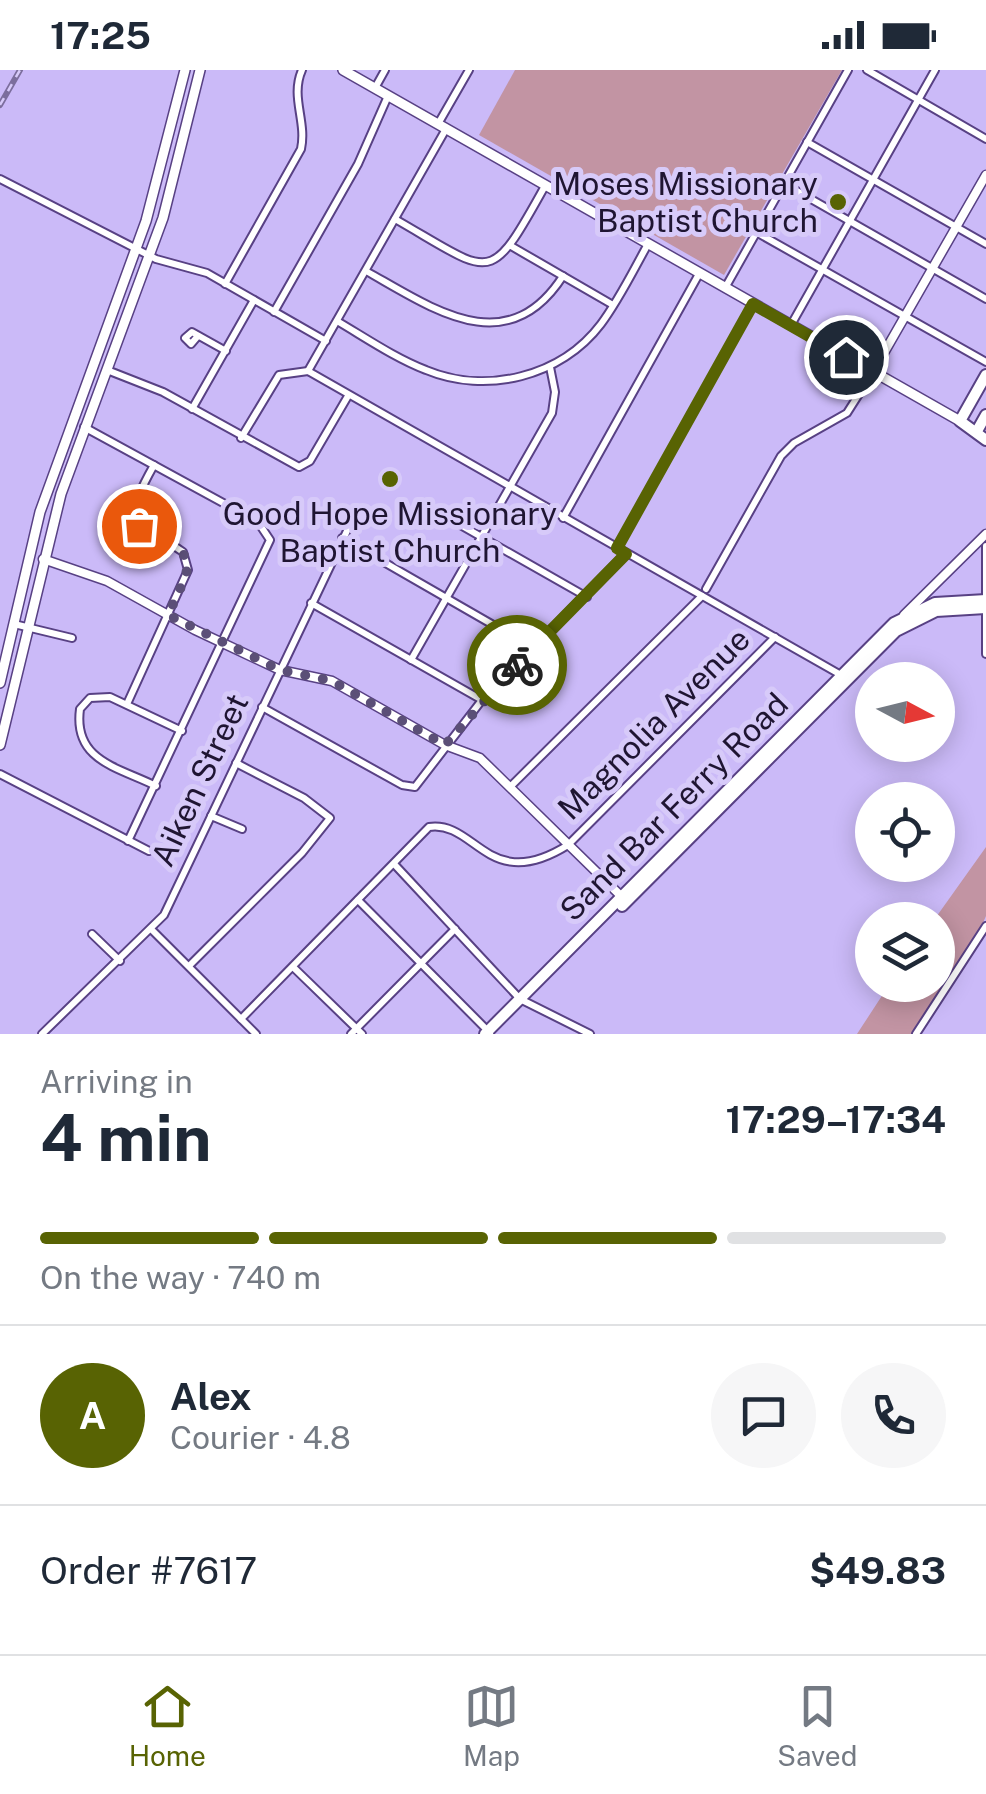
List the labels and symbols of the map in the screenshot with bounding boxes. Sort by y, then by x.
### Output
place label: Moses Missionary Baptist Church [553,165,818,239]
marker: Moses Missionary Baptist Church [827,191,849,213]
pin [804,315,889,400]
marker: Good Hope Missionary Baptist Church [379,468,401,490]
pin [97,484,182,569]
place label: Good Hope Missionary Baptist Church [223,495,557,569]
courier [467,615,567,715]
street label: Magnolia Avenue [550,620,757,827]
north arrow [855,662,955,762]
street label: Sand Bar Ferry Road [552,685,795,928]
street label: Aiken Street [143,688,256,872]

